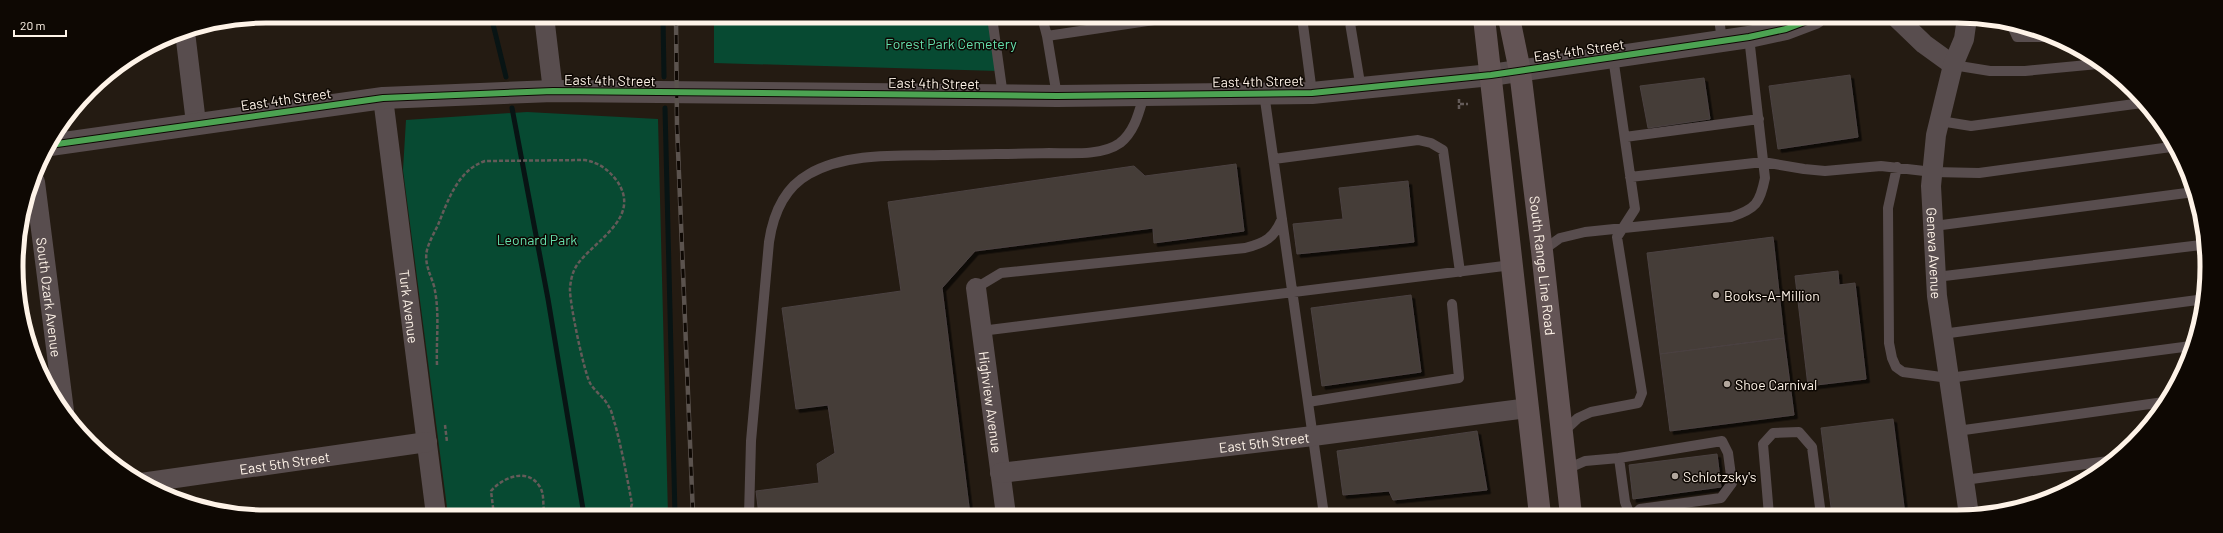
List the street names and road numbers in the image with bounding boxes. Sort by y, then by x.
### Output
street label: East 4th Street [1532,35,1626,65]
street label: East 4th Street [564,71,656,89]
street label: East 4th Street [1212,72,1304,90]
street label: East 4th Street [888,74,980,92]
street label: East 4th Street [239,84,333,114]
street label: South Range Line Road [1527,195,1560,336]
street label: Geneva Avenue [1924,207,1946,299]
street label: South Ozark Avenue [34,236,66,358]
street label: Turk Avenue [396,268,423,344]
street label: Highview Avenue [976,350,1006,454]
street label: East 5th Street [1218,428,1310,456]
street label: East 5th Street [238,448,331,477]

